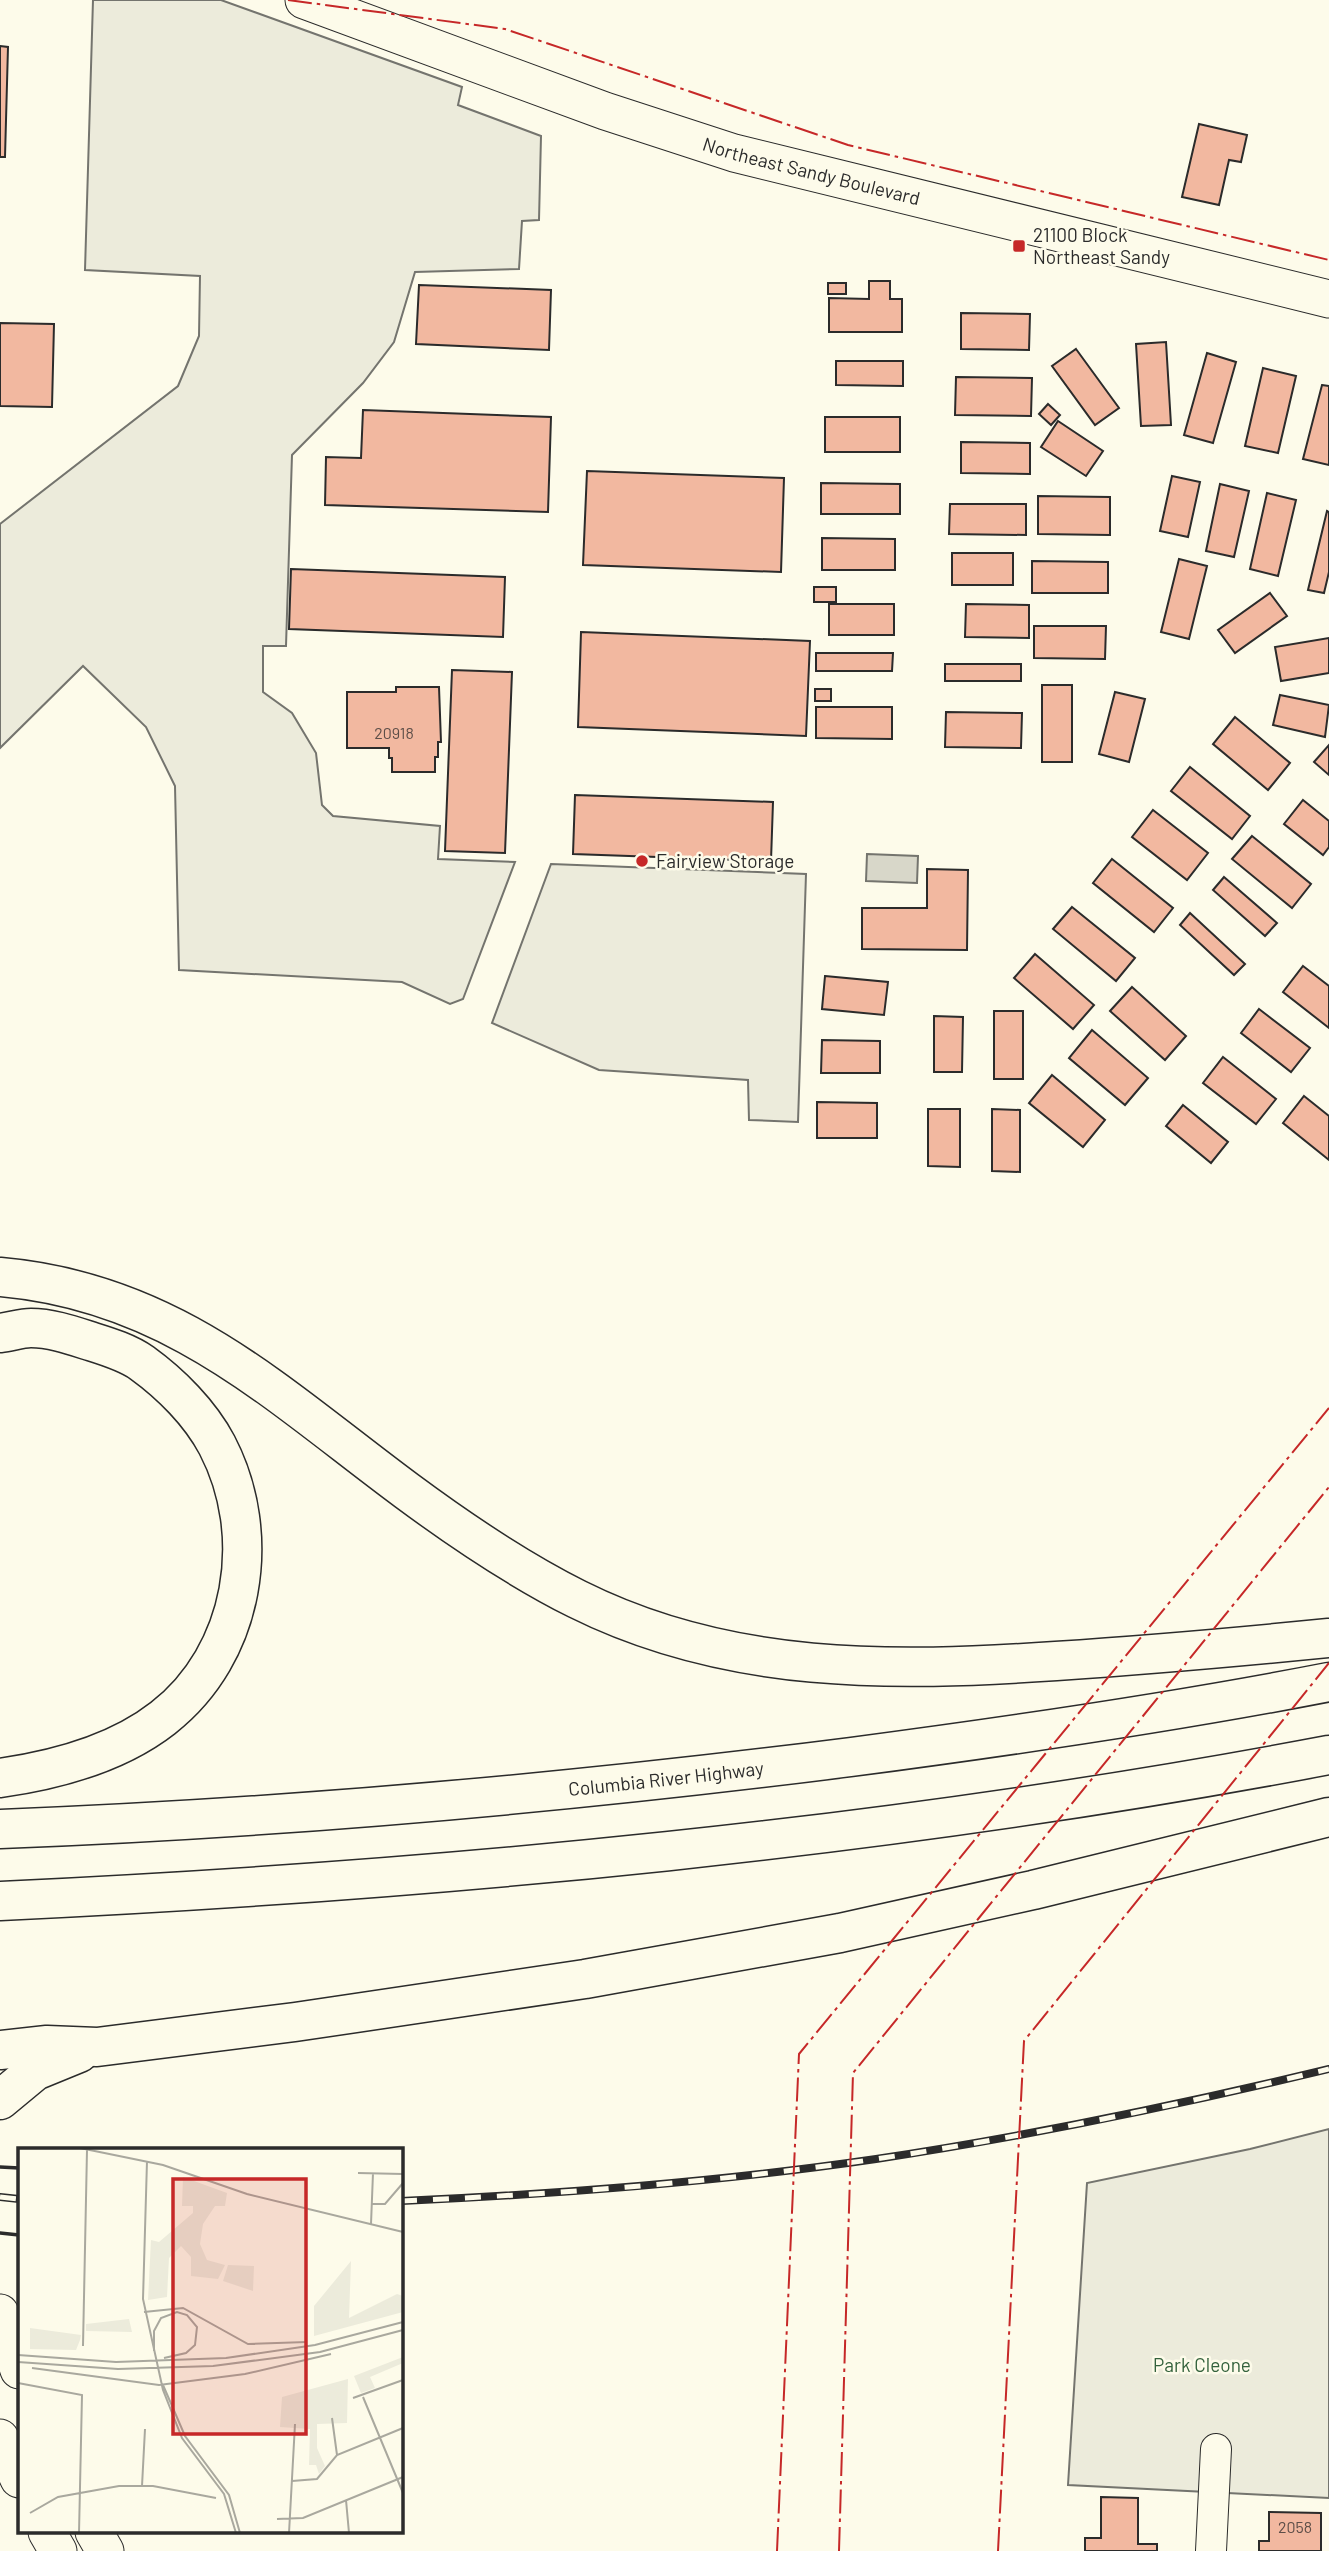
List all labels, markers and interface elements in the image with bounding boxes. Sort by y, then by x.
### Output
street label: Northeast Sandy Boulevard [700,132,923,209]
place label: 21100 Block Northeast Sandy [1033,223,1170,268]
marker: 21100 Block Northeast Sandy [1011,238,1027,254]
house number: 20918 [374,723,414,742]
place label: Fairview Storage [656,849,794,872]
marker: Fairview Storage [634,853,650,869]
street label: Columbia River Highway [567,1756,765,1800]
inset map [18,2148,402,2534]
park label: Park Cleone [1153,2353,1251,2376]
house number: 2058 [1278,2517,1312,2536]

